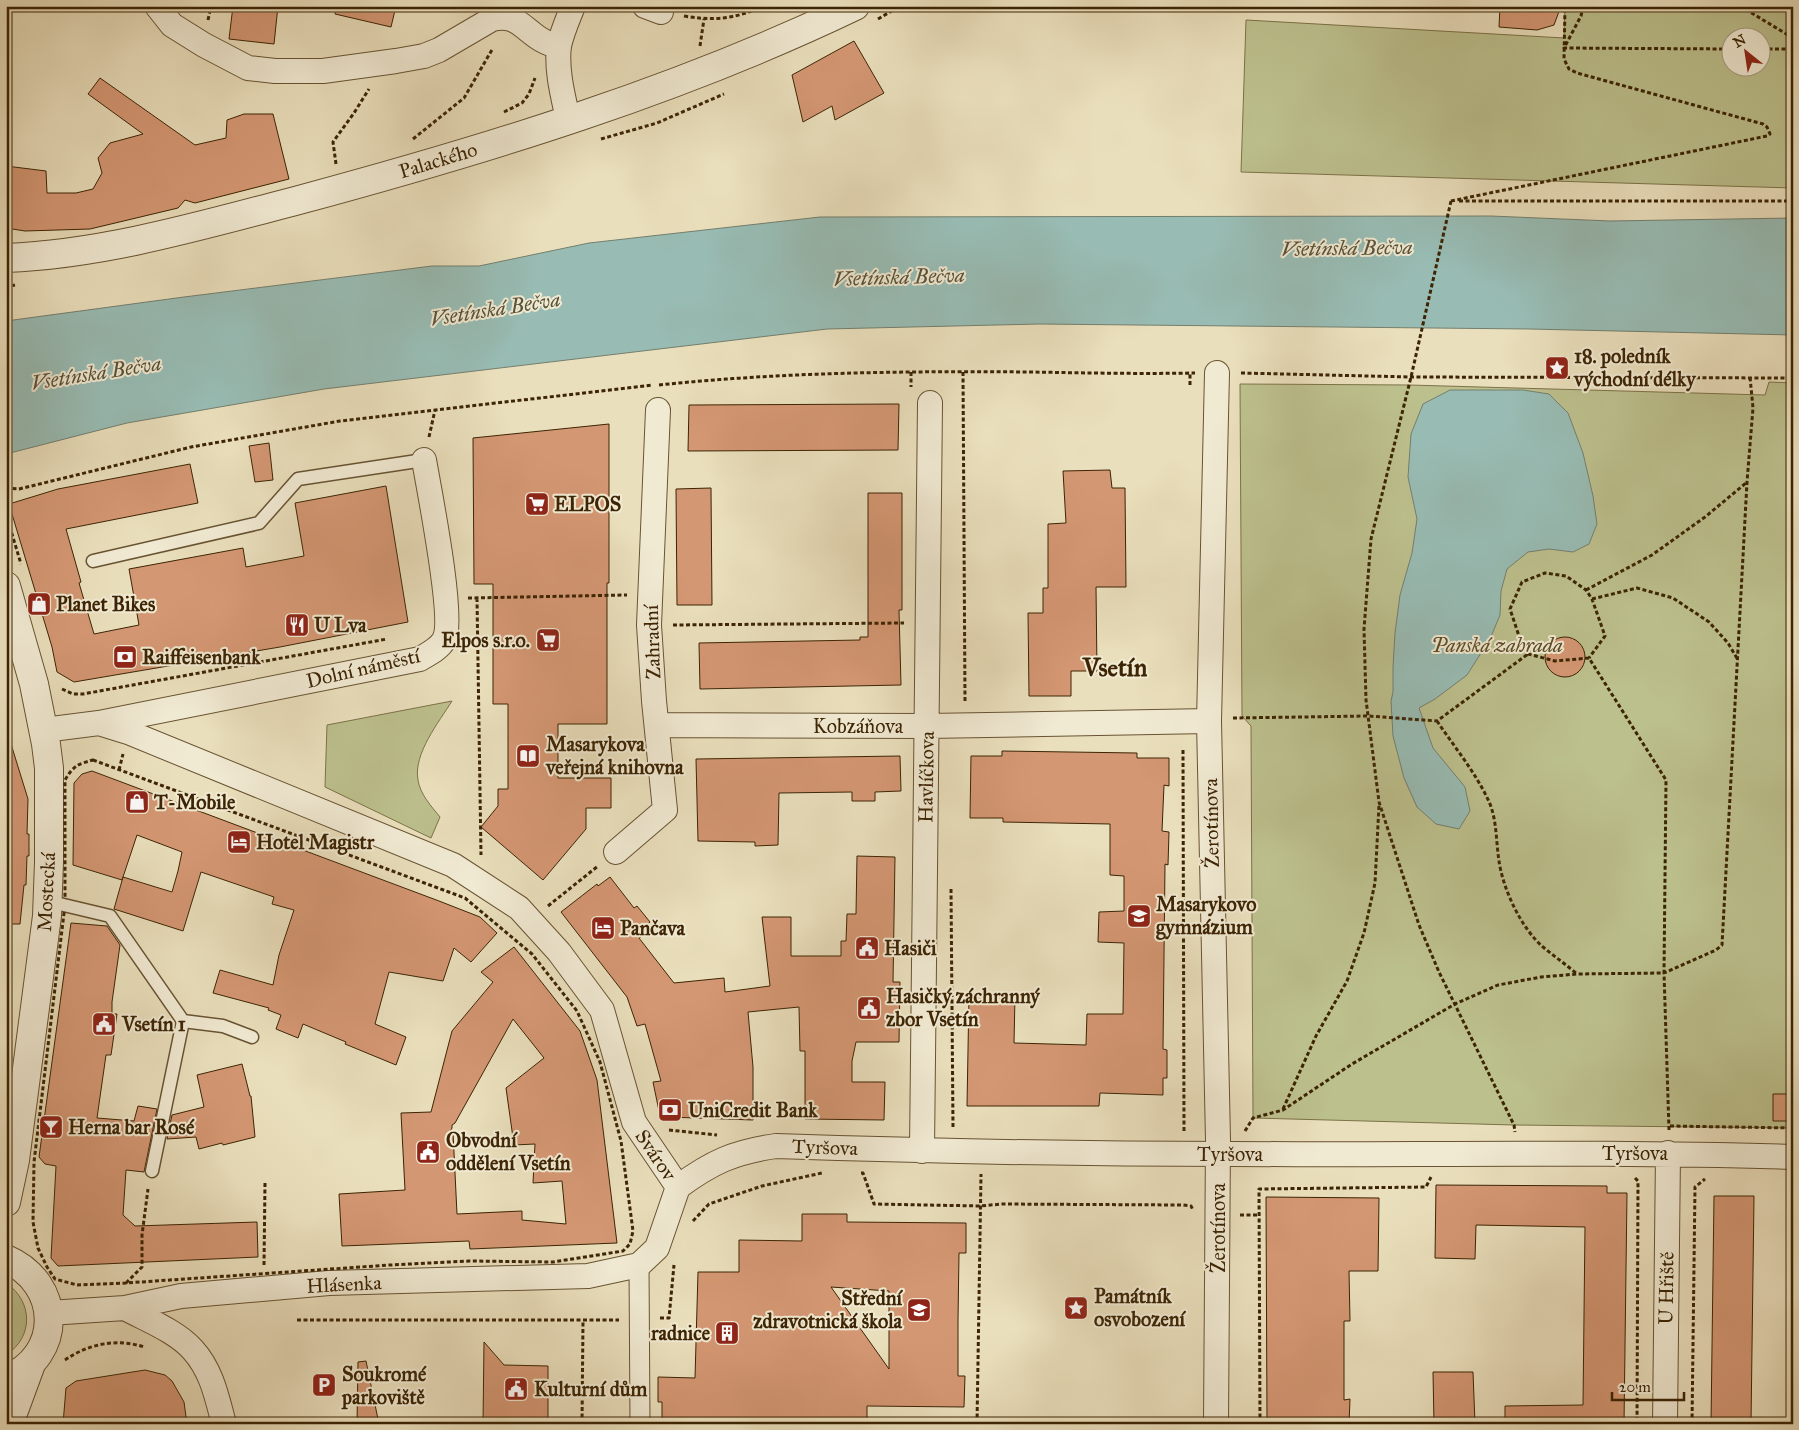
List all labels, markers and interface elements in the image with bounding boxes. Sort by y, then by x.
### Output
north arrow [1722,28,1772,78]
text: N [1730,31,1749,52]
street label: Palackého [396,137,480,183]
water label: Vsetínská Bečva [1281,234,1413,262]
water label: Vsetínská Bečva [833,262,965,292]
water label: Vsetínská Bečva [428,286,562,332]
place label: 18. poledník východní délky [1573,344,1697,392]
water label: Vsetínská Bečva [29,350,163,396]
place icon: 18. poledník východní délky [1544,355,1570,381]
supermarket icon: ELPOS [524,491,550,517]
place label: ELPOS [554,492,621,516]
shop icon: Planet Bikes [26,591,52,617]
place label: Planet Bikes [56,592,156,616]
street label: Zahradní [639,603,665,680]
restaurant icon: U Lva [284,612,310,638]
place label: U Lva [314,613,367,637]
supermarket icon: Elpos s.r.o. [535,627,561,653]
place label: Elpos s.r.o. [441,628,530,653]
park label: Panská zahrada [1431,633,1563,657]
street label: Dolní náměstí [304,643,424,693]
bank icon: Raiffeisenbank [112,644,138,670]
place label: Raiffeisenbank [142,645,261,669]
district label: Vsetín [1082,652,1148,683]
street label: Kobzáňova [813,714,904,738]
street label: Havlíčkova [913,730,939,823]
place label: Masarykova veřejná knihovna [545,732,684,780]
library icon: Masarykova veřejná knihovna [515,743,541,769]
street label: Žerotínova [1196,777,1224,868]
shop icon: T-Mobile [124,789,150,815]
place label: T-Mobile [153,790,236,814]
hotel icon: Hotel Magistr [226,829,252,855]
place label: Hotel Magistr [256,830,375,855]
street label: Mostecká [32,851,60,932]
place label: Masarykovo gymnázium [1156,892,1256,940]
school or university icon: Masarykovo gymnázium [1126,903,1152,929]
hotel icon: Pančava [590,915,616,941]
place label: Pančava [620,916,686,940]
public building icon: Hasiči [854,935,880,961]
place label: Hasiči [884,936,937,960]
place label: Hasičký záchranný zbor Vsetín [886,984,1041,1031]
public building icon: Hasičký záchranný zbor Vsetín [856,995,882,1021]
public building icon: Vsetín 1 [91,1011,117,1037]
place label: Vsetín 1 [121,1012,186,1036]
bank icon: UniCredit Bank [657,1097,683,1123]
place label: UniCredit Bank [688,1098,818,1122]
bar icon: Herna bar Rosé [38,1114,64,1140]
place label: Herna bar Rosé [68,1115,195,1139]
street label: Svárov [630,1125,682,1186]
place label: Obvodní oddělení Vsetín [446,1128,571,1175]
street label: Tyršova [792,1134,859,1160]
public building icon: Obvodní oddělení Vsetín [415,1139,441,1165]
street label: Tyršova [1602,1141,1669,1165]
street label: Tyršova [1197,1142,1264,1166]
street label: Žerotínova [1204,1182,1230,1273]
street label: U Hřiště [1653,1251,1679,1325]
street label: Hlásenka [306,1270,383,1298]
place label: Památník osvobození [1094,1284,1187,1331]
place label: Střední zdravotnická škola [753,1286,903,1333]
place icon: Památník osvobození [1063,1295,1089,1321]
school or university icon: Střední zdravotnická škola [906,1297,932,1323]
building icon: radnice [714,1320,740,1346]
place label: radnice [650,1321,711,1345]
place label: Soukromé parkoviště [341,1362,427,1410]
scale bar [1612,1370,1684,1402]
parking icon: Soukromé parkoviště [311,1372,337,1398]
public building icon: Kulturní dům [503,1376,529,1402]
place label: Kulturní dům [534,1377,647,1401]
text: 20 m [1619,1378,1651,1396]

